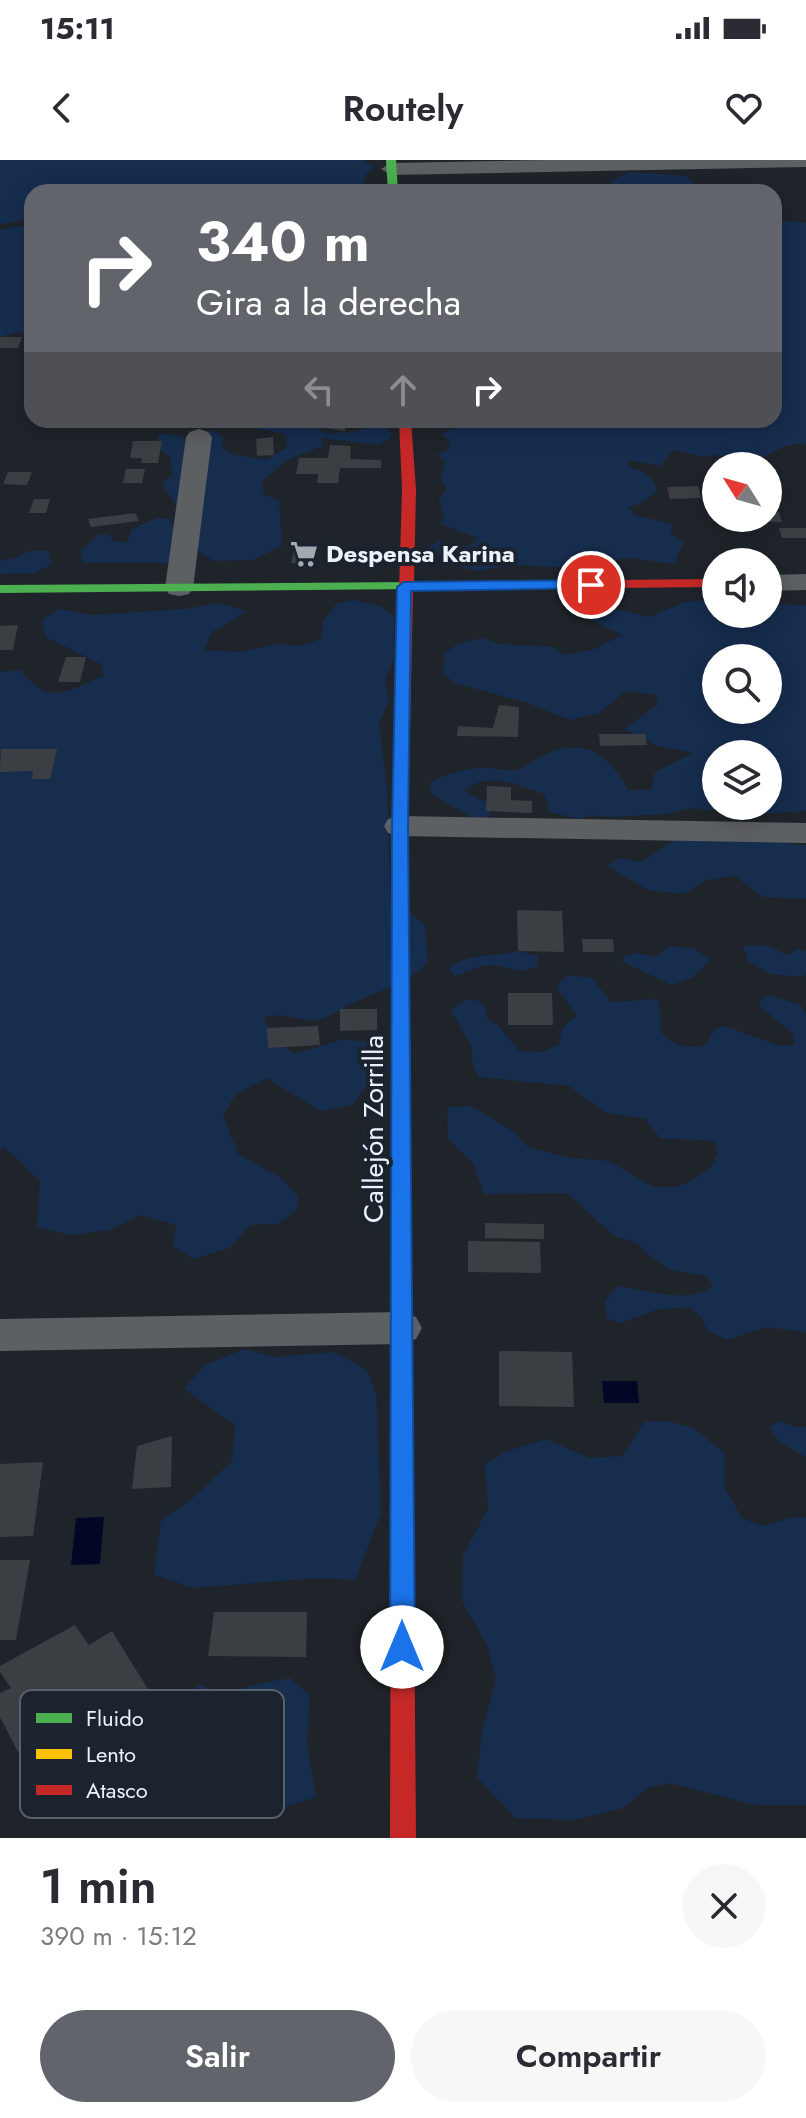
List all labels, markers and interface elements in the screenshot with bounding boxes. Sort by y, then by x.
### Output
text: 15:11 [40,7,115,50]
text: Routely [343,82,463,134]
icon: back [40,86,84,130]
icon: heart [722,86,766,130]
text: 340 m [196,201,370,282]
icon: right [64,216,168,320]
text: Gira a la derecha [196,276,461,328]
icon: left [297,368,341,412]
icon: ahead [381,368,425,412]
icon: right [465,368,509,412]
north arrow [702,452,782,532]
map controls [702,452,782,820]
place label: Despensa Karina [326,536,515,571]
supermarket icon: Despensa Karina [289,539,319,569]
button: sound [702,548,782,628]
pin [557,551,625,619]
icon: arrive [569,563,613,607]
button: search [702,644,782,724]
button: layers [702,740,782,820]
street label: Callejón Zorrilla [353,1035,394,1223]
position arrow [360,1605,444,1689]
legend [20,1690,284,1818]
text: Fluido [86,1702,144,1734]
text: Lento [86,1738,136,1770]
text: Atasco [86,1774,148,1806]
text: 1 min [40,1852,157,1921]
button: close [682,1864,766,1948]
text: 390 m · 15:12 [40,1917,197,1955]
button: Salir [40,2010,395,2102]
button: Compartir [411,2010,766,2102]

